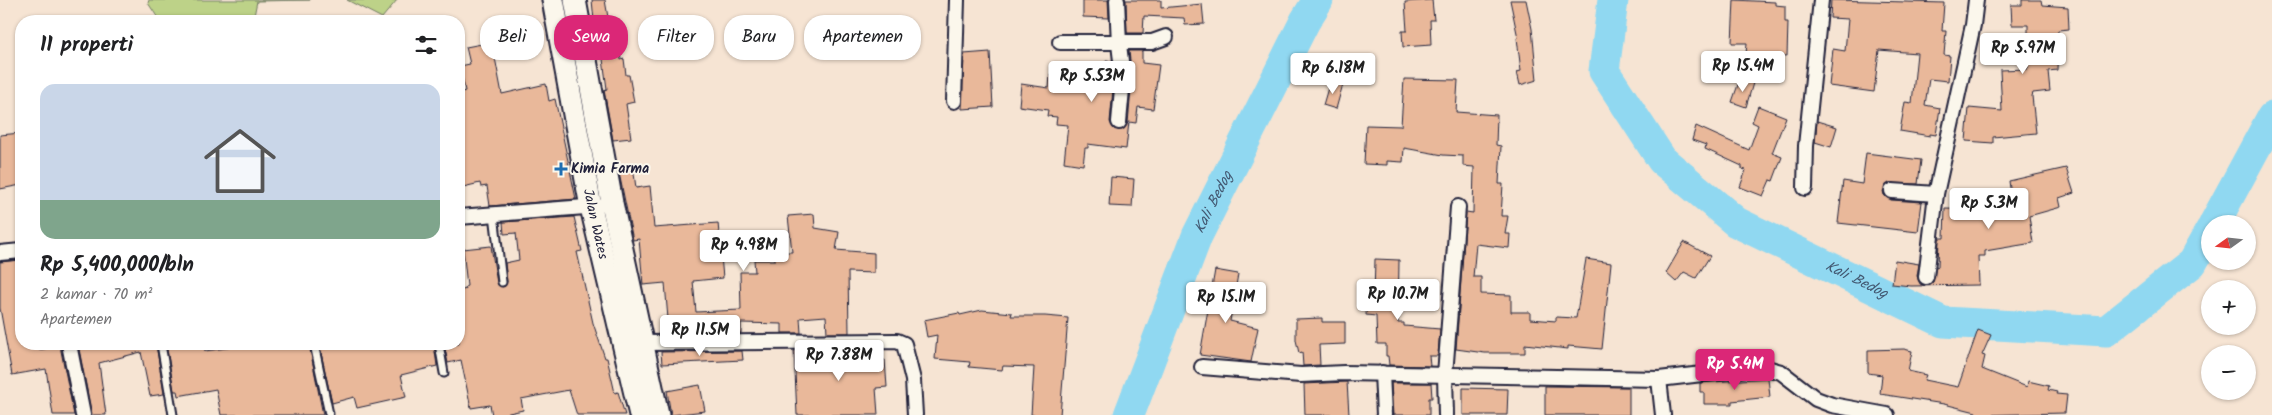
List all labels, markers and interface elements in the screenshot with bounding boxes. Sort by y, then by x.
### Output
chip: Beli [480,15,544,60]
chip: Sewa [554,15,628,60]
chip: Filter [638,15,714,60]
chip: Baru [724,15,794,60]
chip: Apartemen [804,15,921,60]
text: 11 properti [40,29,133,62]
icon: filters [412,31,440,59]
pin: Rp 5.97M [1971,32,2075,75]
text: Rp 5.97M [1991,36,2055,61]
pin: Rp 15.4M [1691,51,1795,93]
pin: Rp 6.18M [1281,52,1385,95]
text: Rp 15.4M [1712,54,1774,79]
text: Rp 6.18M [1301,56,1365,81]
pin: Rp 5.53M [1040,61,1144,103]
text: Rp 5.53M [1059,64,1125,89]
icon: home [195,116,285,206]
place label: Kimia Farma [571,158,649,180]
marker: Kimia Farma [555,163,567,175]
water label: Kali Bedog [1188,166,1240,238]
street label: Jalan Wates [577,187,614,261]
pin: Rp 5.3M [1943,188,2035,230]
text: Rp 5.3M [1960,191,2018,216]
north arrow [2201,215,2256,270]
map controls [2201,215,2256,400]
pin: Rp 4.98M [692,230,796,272]
text: Rp 4.98M [711,233,777,258]
text: Rp 5,400,000/bln [40,249,194,282]
water label: Kali Bedog [1821,255,1892,306]
pin: Rp 10.7M [1346,278,1450,321]
button: + [2201,280,2256,335]
text: 2 kamar · 70 m² [40,282,152,307]
pin: Rp 15.1M [1174,282,1278,324]
text: Rp 10.7M [1368,282,1428,307]
text: Rp 15.1M [1197,285,1255,310]
text: Apartemen [40,307,112,332]
pin: Rp 11.5M [648,314,752,357]
text: Rp 11.5M [671,318,729,343]
pin: Rp 7.88M [787,340,891,382]
text: Rp 7.88M [806,343,872,368]
button: − [2201,345,2256,400]
pin: Rp 5.4M [1689,348,1781,391]
text: Rp 5.4M [1706,352,1764,377]

